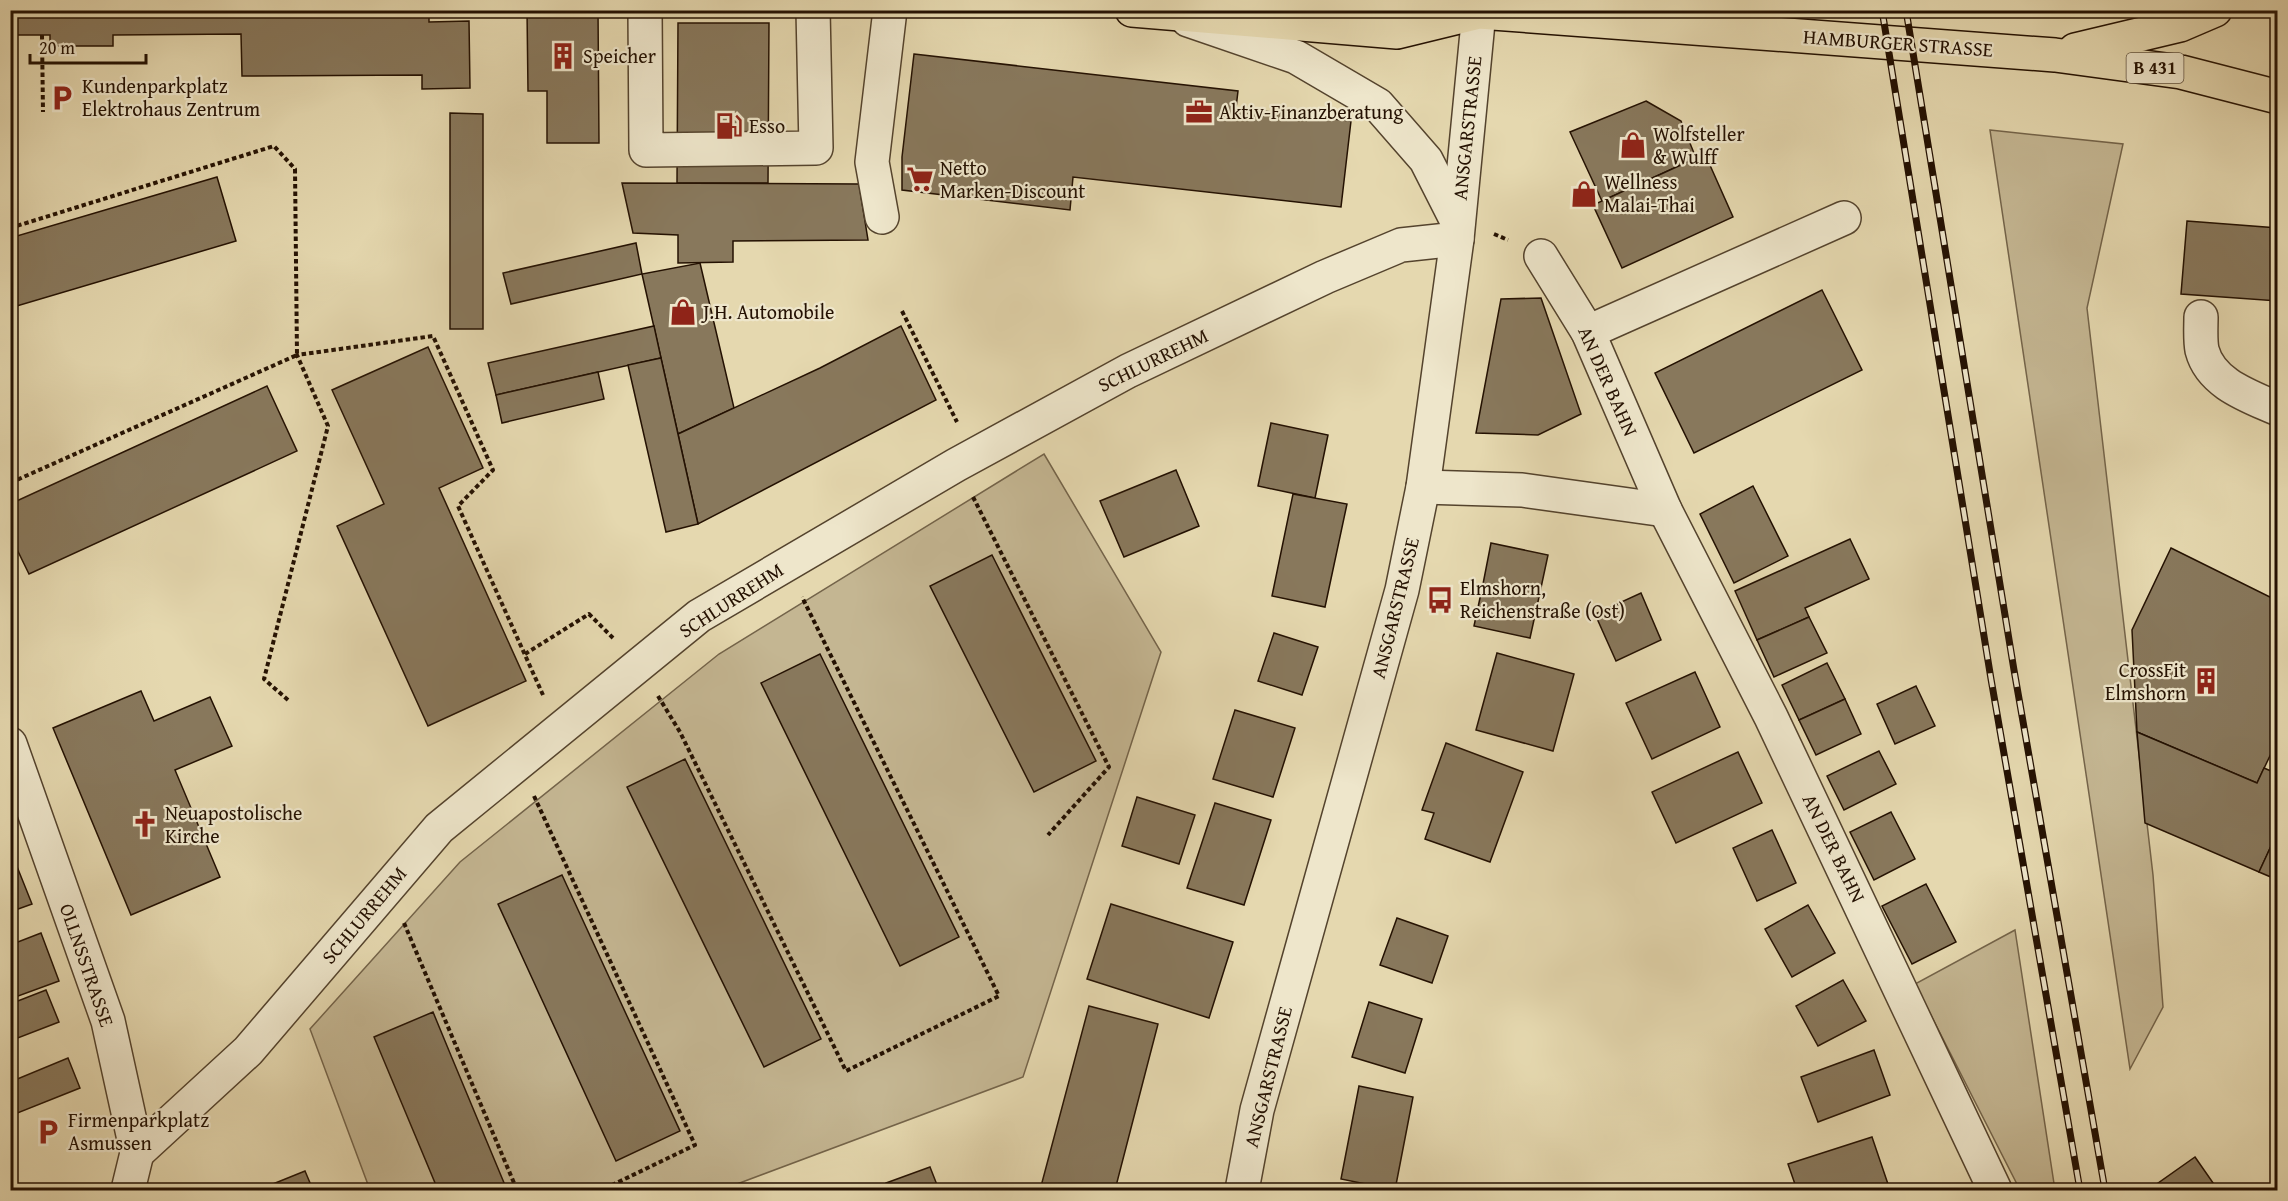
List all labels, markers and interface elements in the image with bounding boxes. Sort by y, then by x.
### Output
street label: HAMBURGER STRASSE [1802,21,1994,64]
scale bar [30,27,146,65]
text: 20 m [39,34,75,61]
building icon: Speicher [548,41,578,71]
place label: Speicher [583,41,656,70]
road number: B 431 [2126,53,2184,83]
street label: ANSGARSTRASSE [1445,54,1488,201]
place label: Kundenparkplatz Elektrohaus Zentrum [82,71,261,123]
parking icon: Kundenparkplatz Elektrohaus Zentrum [47,83,77,113]
office icon: Aktiv-Finanzberatung [1184,97,1214,127]
place label: Aktiv-Finanzberatung [1219,97,1403,126]
fuel station icon: Esso [714,111,744,141]
place label: Esso [749,111,785,140]
place label: Wolfsteller & Wulff [1653,119,1745,171]
shop icon: Wolfsteller & Wulff [1618,130,1648,160]
place label: Netto Marken-Discount [940,153,1085,205]
supermarket icon: Netto Marken-Discount [905,164,935,194]
place label: Wellness Malai-Thai [1604,167,1695,219]
shop icon: Wellness Malai-Thai [1569,179,1599,209]
shop icon: J.H. Automobile [668,297,698,327]
place label: J.H. Automobile [700,297,834,326]
street label: SCHLURREHM [1093,320,1213,399]
street label: AN DER BAHN [1571,321,1646,440]
street label: ANSGARSTRASSE [1363,534,1426,682]
street label: SCHLURREHM [673,555,789,644]
place label: Elmshorn, Reichenstraße (Ost) [1460,573,1625,625]
bus stop icon: Elmshorn, Reichenstraße (Ost) [1425,585,1455,615]
place label: CrossFit Elmshorn [2105,655,2186,707]
building icon: CrossFit Elmshorn [2191,666,2221,696]
street label: AN DER BAHN [1796,789,1873,907]
place label: Neuapostolische Kirche [165,798,302,850]
church icon: Neuapostolische Kirche [130,809,160,839]
street label: SCHLURREHM [314,860,413,970]
street label: OLLNSSTRASSE [53,899,122,1030]
street label: ANSGARSTRASSE [1236,1003,1299,1151]
place label: Firmenparkplatz Asmussen [68,1105,209,1157]
parking icon: Firmenparkplatz Asmussen [33,1117,63,1147]

